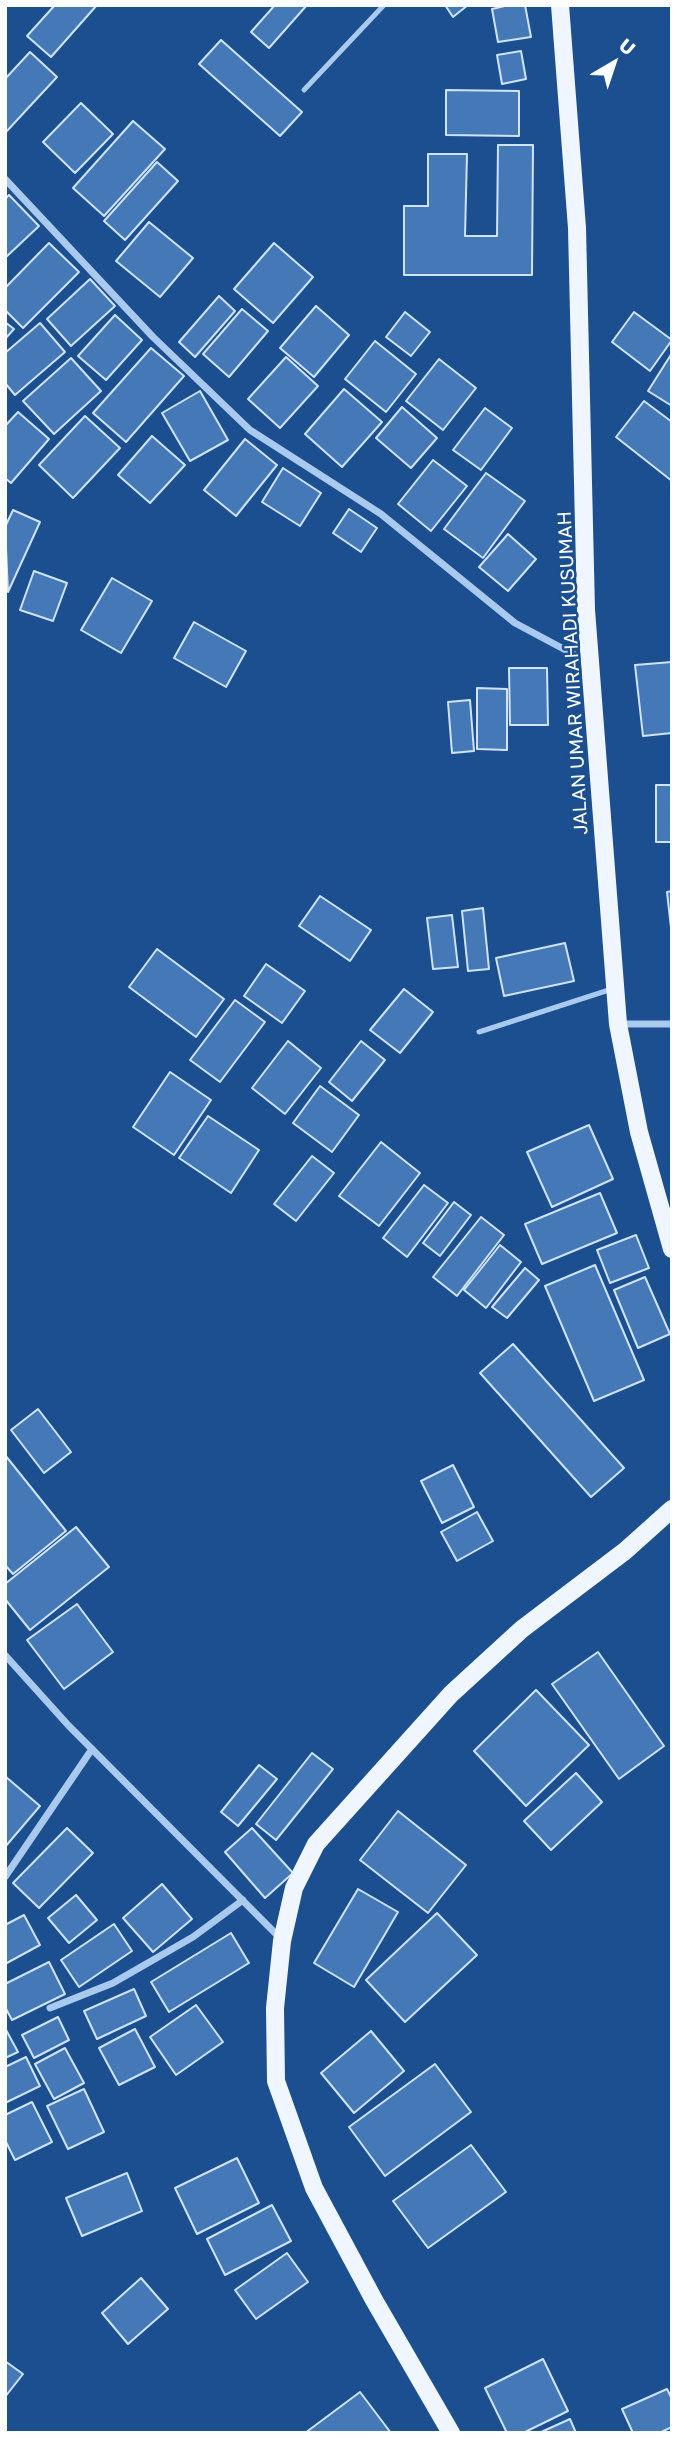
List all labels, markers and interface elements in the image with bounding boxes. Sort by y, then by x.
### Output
north arrow [579,28,649,98]
text: U [615,33,640,60]
street label: JALAN UMAR WIRAHADI KUSUMAH [553,511,593,835]

